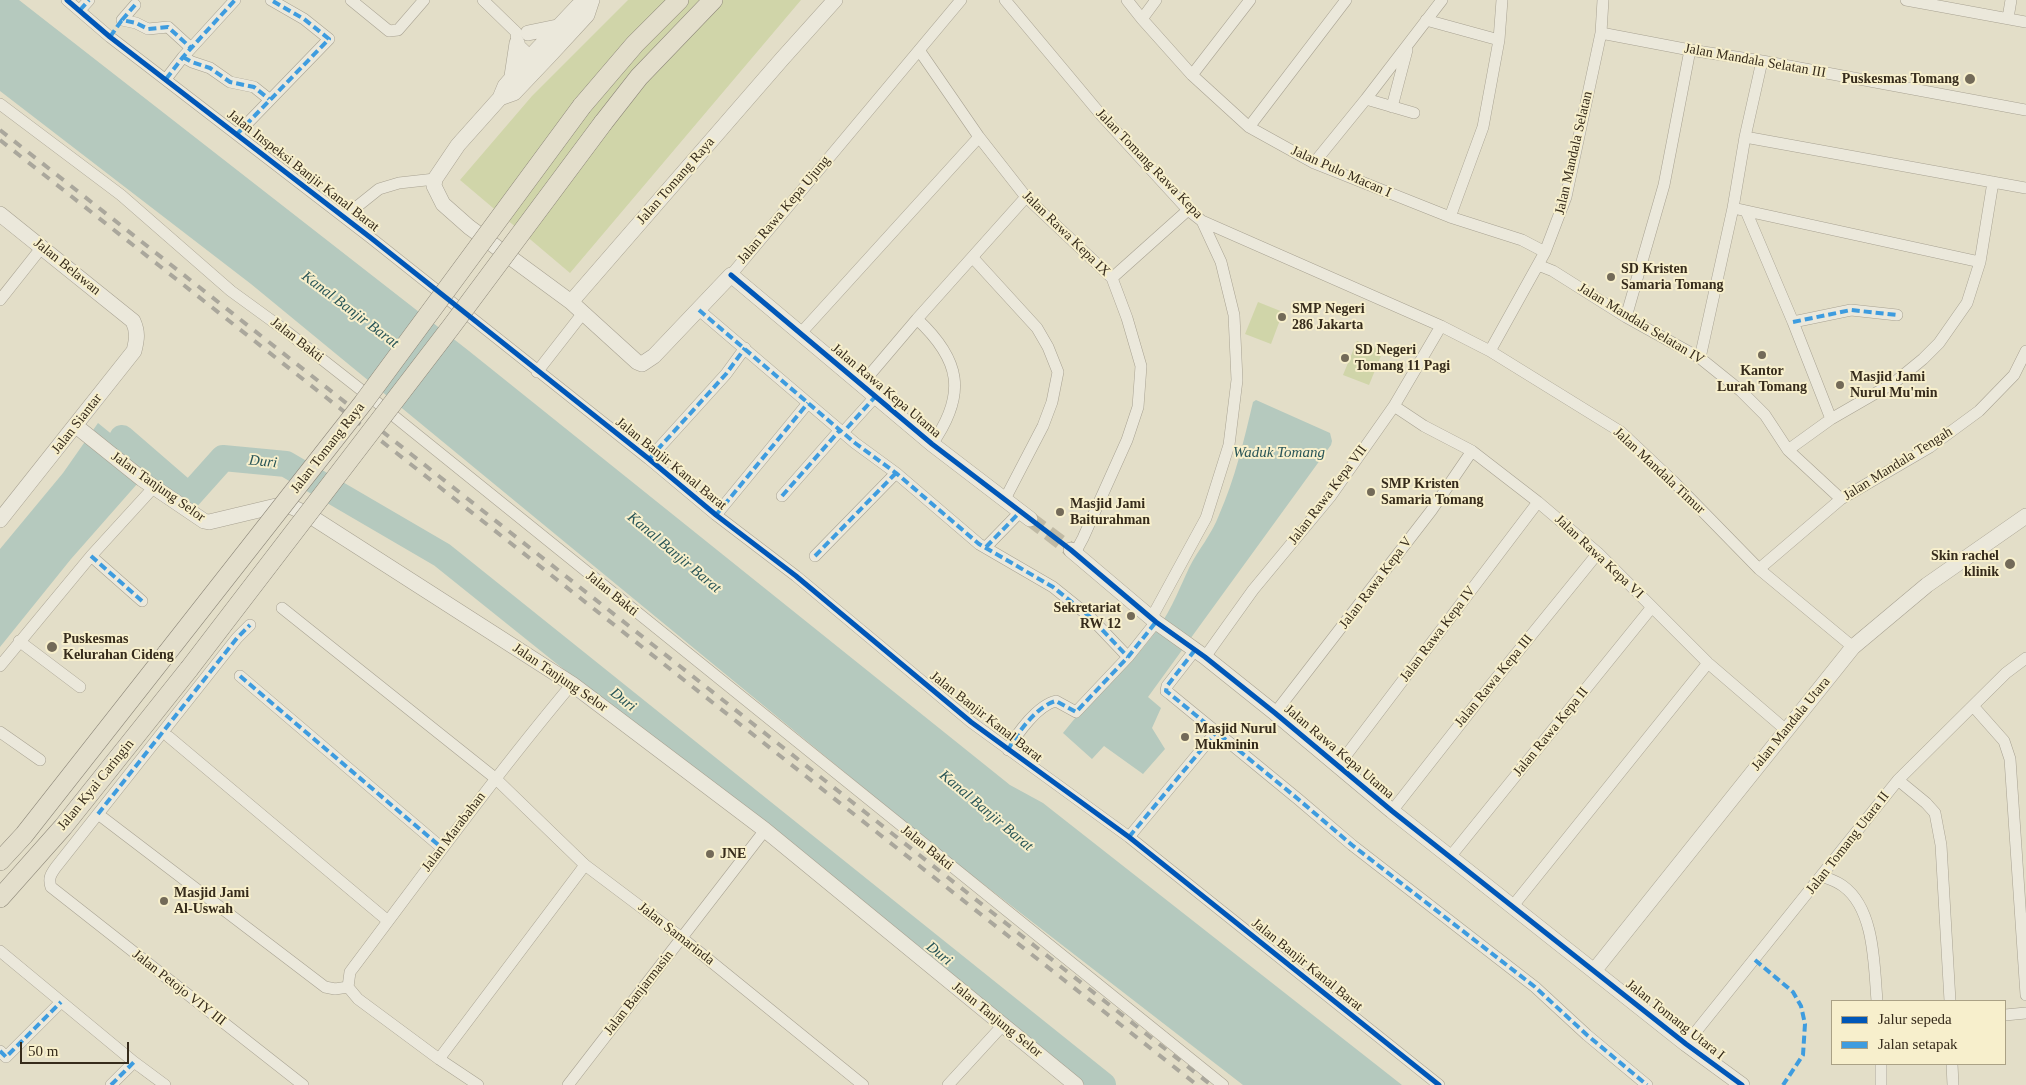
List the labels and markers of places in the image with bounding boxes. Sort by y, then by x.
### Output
place label: Puskesmas Tomang [1842,71,1959,87]
marker: Puskesmas Tomang [1963,72,1977,86]
place label: SD Kristen Samaria Tomang [1621,261,1724,294]
marker: SD Kristen Samaria Tomang [1605,271,1617,283]
place label: SMP Negeri 286 Jakarta [1292,301,1365,334]
marker: SMP Negeri 286 Jakarta [1276,311,1288,323]
place label: SD Negeri Tomang 11 Pagi [1355,342,1450,374]
marker: Kantor Lurah Tomang [1756,349,1768,361]
marker: SD Negeri Tomang 11 Pagi [1339,352,1351,364]
place label: Kantor Lurah Tomang [1717,363,1807,396]
place label: Masjid Jami Nurul Mu'min [1850,369,1938,402]
marker: Masjid Jami Nurul Mu'min [1834,379,1846,391]
place label: SMP Kristen Samaria Tomang [1381,476,1484,508]
marker: SMP Kristen Samaria Tomang [1365,486,1377,498]
place label: Masjid Jami Baiturahman [1070,496,1150,528]
marker: Masjid Jami Baiturahman [1054,506,1066,518]
place label: Skin rachel klinik [1931,548,1999,580]
marker: Skin rachel klinik [2003,557,2017,571]
place label: Sekretariat RW 12 [1054,600,1121,632]
marker: Sekretariat RW 12 [1125,610,1137,622]
place label: Puskesmas Kelurahan Cideng [63,631,174,664]
marker: Puskesmas Kelurahan Cideng [45,640,59,654]
place label: Masjid Nurul Mukminin [1195,721,1276,754]
marker: Masjid Nurul Mukminin [1179,731,1191,743]
place label: JNE [720,846,746,862]
marker: JNE [704,848,716,860]
place label: Masjid Jami Al-Uswah [174,885,249,918]
marker: Masjid Jami Al-Uswah [158,895,170,907]

